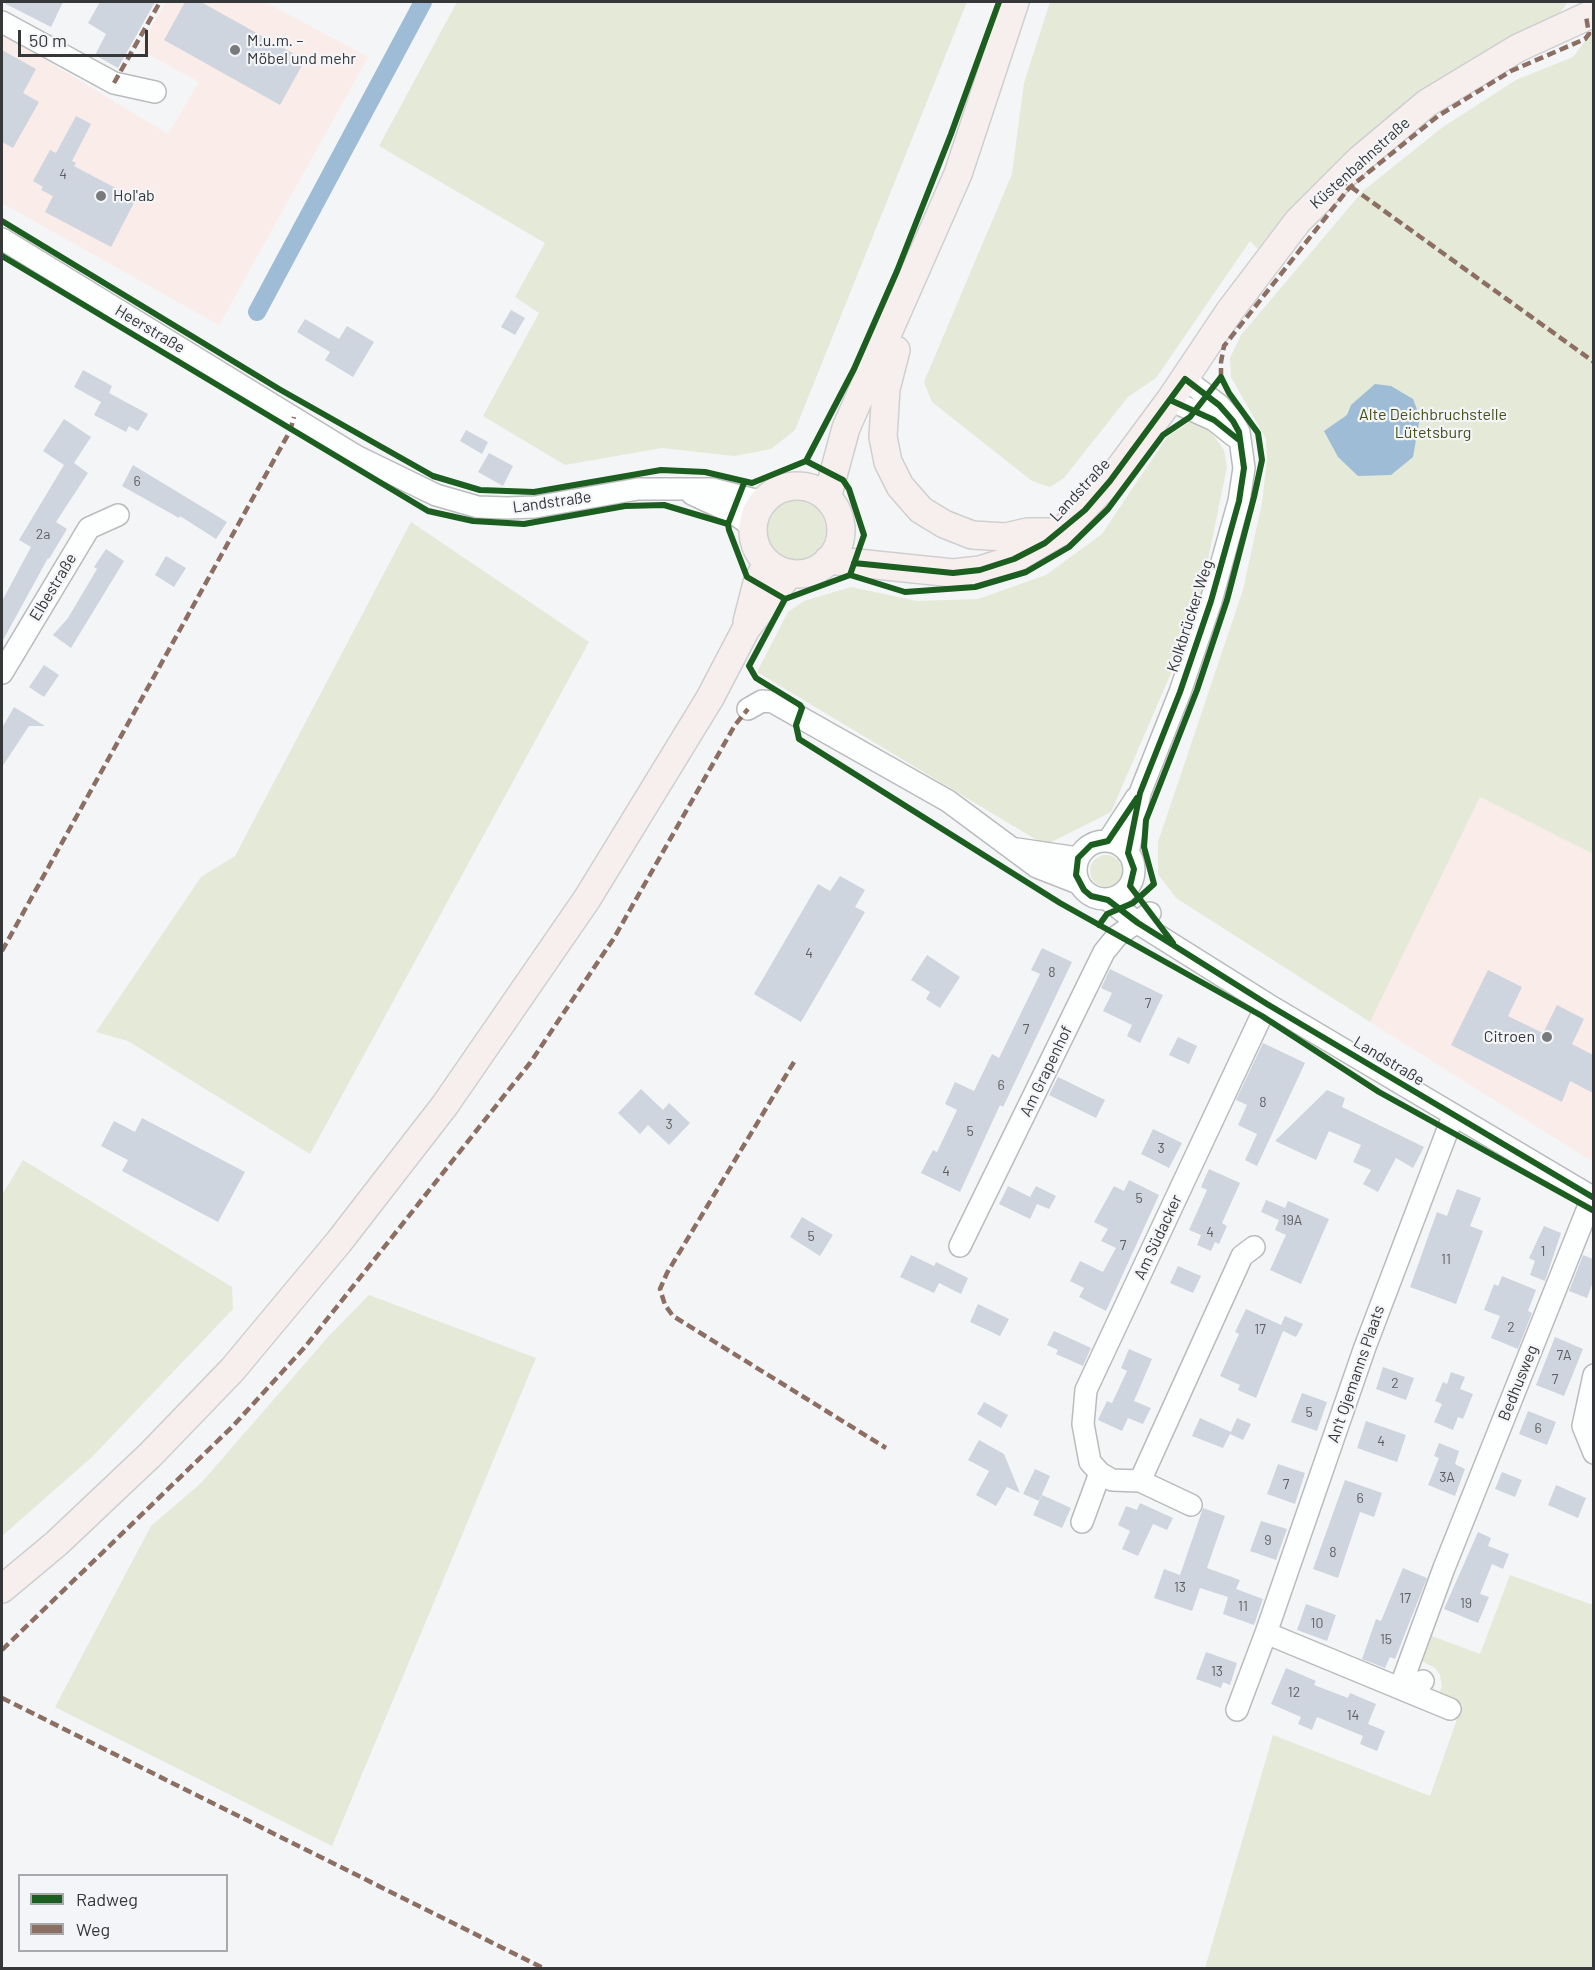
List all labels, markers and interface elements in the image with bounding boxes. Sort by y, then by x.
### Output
scale bar [21,18,152,56]
text: 50 m [29,29,67,51]
place label: M.u.m. – Möbel und mehr [247,31,356,69]
marker: M.u.m. – Möbel und mehr [228,43,242,57]
street label: Küstenbahnstraße [1306,113,1414,213]
house number: 4 [59,166,67,182]
place label: Hol'ab [113,186,155,206]
marker: Hol'ab [94,189,108,203]
street label: Heerstraße [112,301,188,357]
park label: Alte Deichbruchstelle Lütetsburg [1359,405,1507,443]
street label: Landstraße [1046,454,1114,526]
house number: 6 [133,473,141,489]
street label: Landstraße [511,487,593,517]
house number: 2a [36,526,50,542]
street label: Elbestraße [25,550,81,624]
street label: Kolkbrücker Weg [1163,557,1217,675]
house number: 4 [805,945,813,961]
house number: 8 [1048,964,1056,980]
house number: 7 [1145,995,1151,1011]
house number: 7 [1023,1021,1029,1037]
street label: Am Grapenhof [1016,1022,1076,1120]
place label: Citroen [1484,1027,1535,1047]
marker: Citroen [1540,1030,1554,1044]
street label: Landstraße [1350,1032,1428,1090]
house number: 6 [997,1077,1005,1093]
house number: 8 [1259,1094,1267,1110]
house number: 3 [665,1116,673,1132]
house number: 5 [966,1123,974,1139]
house number: 3 [1157,1140,1165,1156]
house number: 4 [942,1163,950,1179]
house number: 5 [1135,1190,1143,1206]
street label: Am Südacker [1130,1192,1186,1282]
house number: 19A [1282,1212,1302,1228]
house number: 4 [1206,1224,1214,1240]
house number: 5 [807,1228,815,1244]
house number: 7 [1120,1237,1126,1253]
house number: 1 [1541,1243,1545,1259]
house number: 11 [1441,1251,1451,1267]
street label: An't Ojemanns Plaats [1323,1303,1389,1445]
house number: 2 [1507,1319,1515,1335]
house number: 17 [1254,1321,1266,1337]
street label: Bedhusweg [1494,1342,1542,1424]
house number: 7A [1556,1347,1572,1363]
house number: 7 [1552,1371,1558,1387]
house number: 2 [1391,1375,1399,1391]
house number: 5 [1305,1404,1313,1420]
house number: 6 [1534,1420,1542,1436]
house number: 4 [1377,1433,1385,1449]
house number: 3A [1439,1469,1455,1485]
house number: 7 [1283,1476,1289,1492]
house number: 6 [1356,1490,1364,1506]
house number: 9 [1264,1532,1272,1548]
house number: 8 [1329,1544,1337,1560]
house number: 13 [1174,1579,1186,1595]
house number: 17 [1399,1590,1411,1606]
house number: 19 [1460,1595,1472,1611]
house number: 11 [1238,1598,1248,1614]
house number: 10 [1311,1615,1323,1631]
house number: 15 [1380,1631,1392,1647]
house number: 13 [1211,1663,1223,1679]
house number: 12 [1288,1684,1300,1700]
house number: 14 [1347,1707,1359,1723]
legend [18,1874,228,1952]
text: Radweg [76,1888,138,1910]
text: Weg [76,1918,110,1940]

